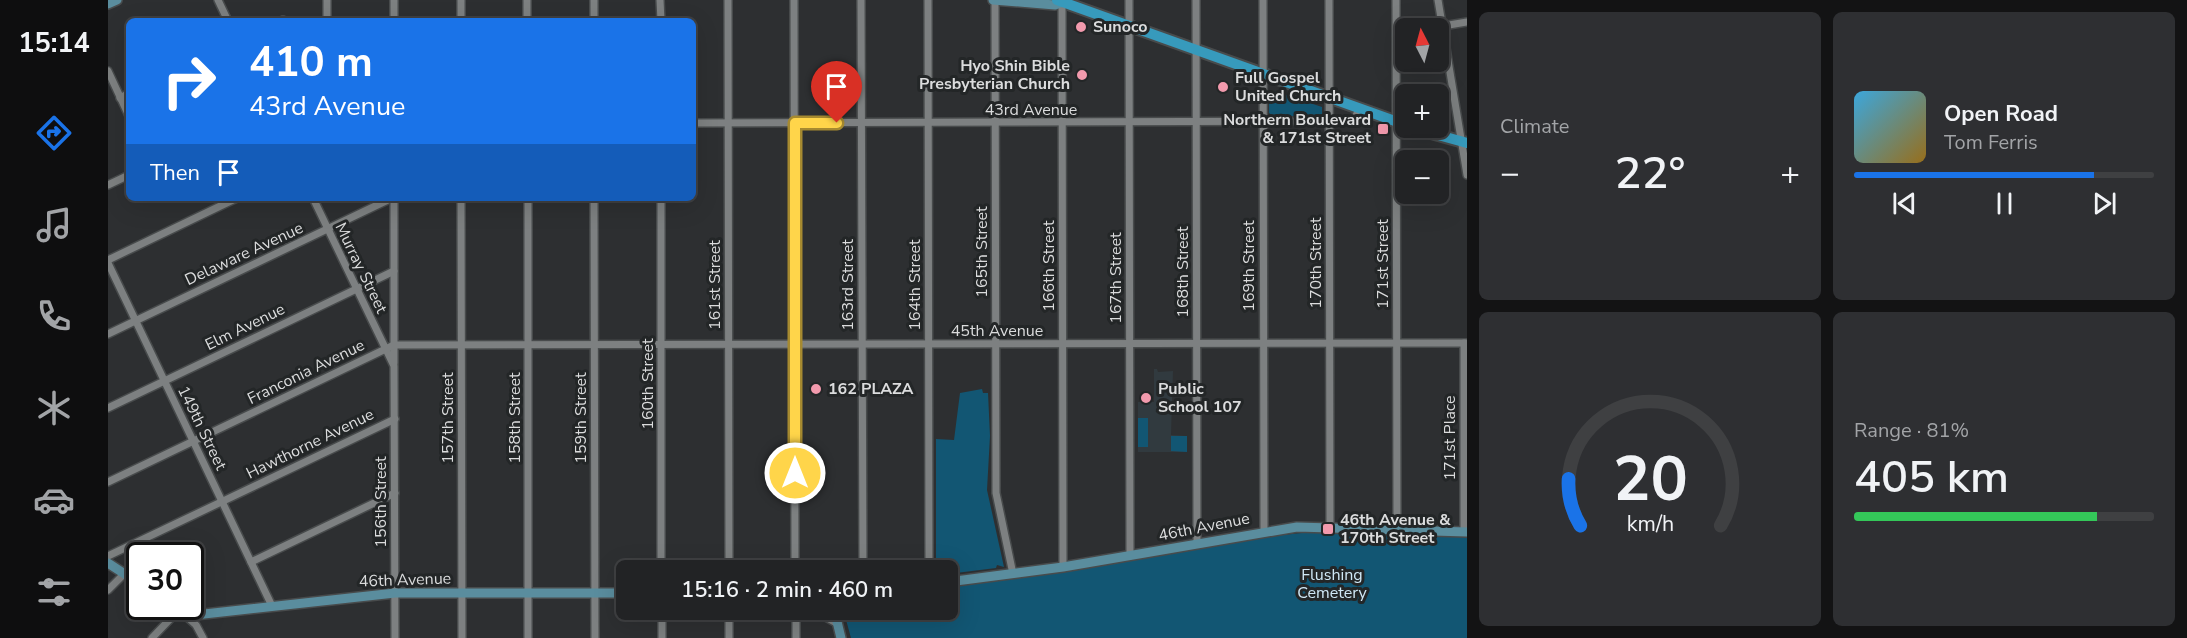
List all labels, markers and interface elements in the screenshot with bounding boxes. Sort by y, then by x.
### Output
place label: Sunoco [1093,16,1148,38]
north arrow [1395,18,1449,72]
map controls [1395,18,1449,204]
marker: Sunoco [1074,20,1088,34]
text: 15:14 [18,25,90,62]
text: 410 m [249,34,373,91]
icon: right [150,42,228,120]
place label: Hyo Shin Bible Presbyterian Church [919,55,1070,95]
pin [811,61,862,123]
place label: Full Gospel United Church [1235,67,1341,107]
marker: Hyo Shin Bible Presbyterian Church [1075,68,1089,82]
icon: arrive [820,70,853,103]
marker: Full Gospel United Church [1216,80,1230,94]
button: + [1395,84,1449,138]
text: 43rd Avenue [249,88,405,125]
street label: 43rd Avenue [985,99,1077,121]
text: Open Road [1944,99,2058,129]
place label: Northern Boulevard & 171st Street [1223,109,1372,149]
icon: directions [33,112,75,154]
text: Climate [1500,113,1569,140]
marker: Northern Boulevard & 171st Street [1376,122,1390,136]
text: Tom Ferris [1944,129,2038,156]
text: 22° [1615,143,1685,204]
button: − [1395,150,1449,204]
text: − [1500,151,1520,196]
text: + [1780,151,1800,196]
icon: arrive [212,156,245,189]
text: Then [150,158,200,188]
icon: previous [1888,187,1921,220]
icon: pause [1988,187,2021,220]
icon: next [2088,187,2121,220]
icon: music [33,204,75,246]
street label: 165th Street [971,206,993,298]
street label: Delaware Avenue [181,217,307,291]
street label: 170th Street [1305,217,1327,309]
street label: Murray Street [330,219,393,317]
street label: 171st Street [1372,219,1394,309]
street label: 166th Street [1038,220,1060,312]
street label: 169th Street [1238,220,1260,312]
street label: 168th Street [1172,226,1194,318]
street label: 167th Street [1105,232,1127,324]
street label: 163rd Street [837,239,859,331]
street label: 164th Street [904,239,926,331]
street label: 161st Street [704,240,726,330]
icon: phone [33,295,75,337]
street label: Elm Avenue [201,298,289,356]
street label: 45th Avenue [951,320,1043,342]
street label: Franconia Avenue [244,334,368,410]
street label: 160th Street [637,338,659,430]
street label: 157th Street [437,372,459,464]
street label: 158th Street [504,372,526,464]
street label: 159th Street [570,372,592,464]
place label: 162 PLAZA [828,378,914,400]
place label: Public School 107 [1158,378,1242,418]
street label: 149th Street [172,382,232,474]
marker: 162 PLAZA [809,382,823,396]
icon: climate [33,387,75,429]
marker: Public School 107 [1139,391,1153,405]
street label: 171st Place [1439,395,1461,481]
street label: Hawthorne Avenue [242,403,378,485]
text: Range · 81% [1854,417,1969,444]
text: 20 [1613,437,1687,522]
position arrow [763,441,827,505]
text: 405 km [1854,447,2009,508]
street label: 156th Street [370,456,392,548]
icon: car [33,479,75,521]
street label: 46th Avenue [1157,507,1251,547]
place label: 46th Avenue & 170th Street [1340,509,1451,549]
text: km/h [1626,509,1674,539]
marker: 46th Avenue & 170th Street [1321,522,1335,536]
speed limit sign: 30 [126,542,204,620]
park label: Flushing Cemetery [1297,564,1367,604]
street label: 46th Avenue [358,567,452,593]
icon: filters [33,571,75,613]
text: 15:16 · 2 min · 460 m [681,575,893,605]

